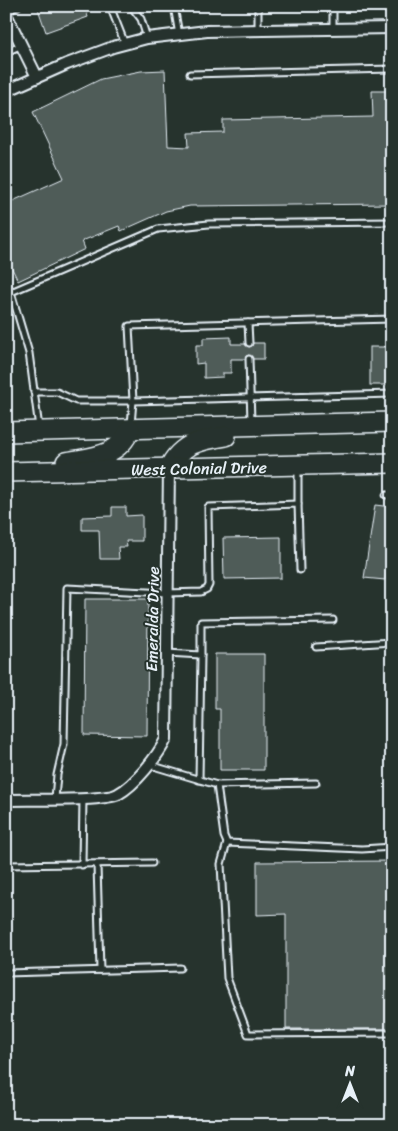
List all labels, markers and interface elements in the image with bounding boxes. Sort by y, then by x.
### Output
street label: West Colonial Drive [131,453,267,484]
street label: Emeralda Drive [137,566,168,672]
north arrow [326,1058,376,1108]
text: N [344,1059,355,1084]

